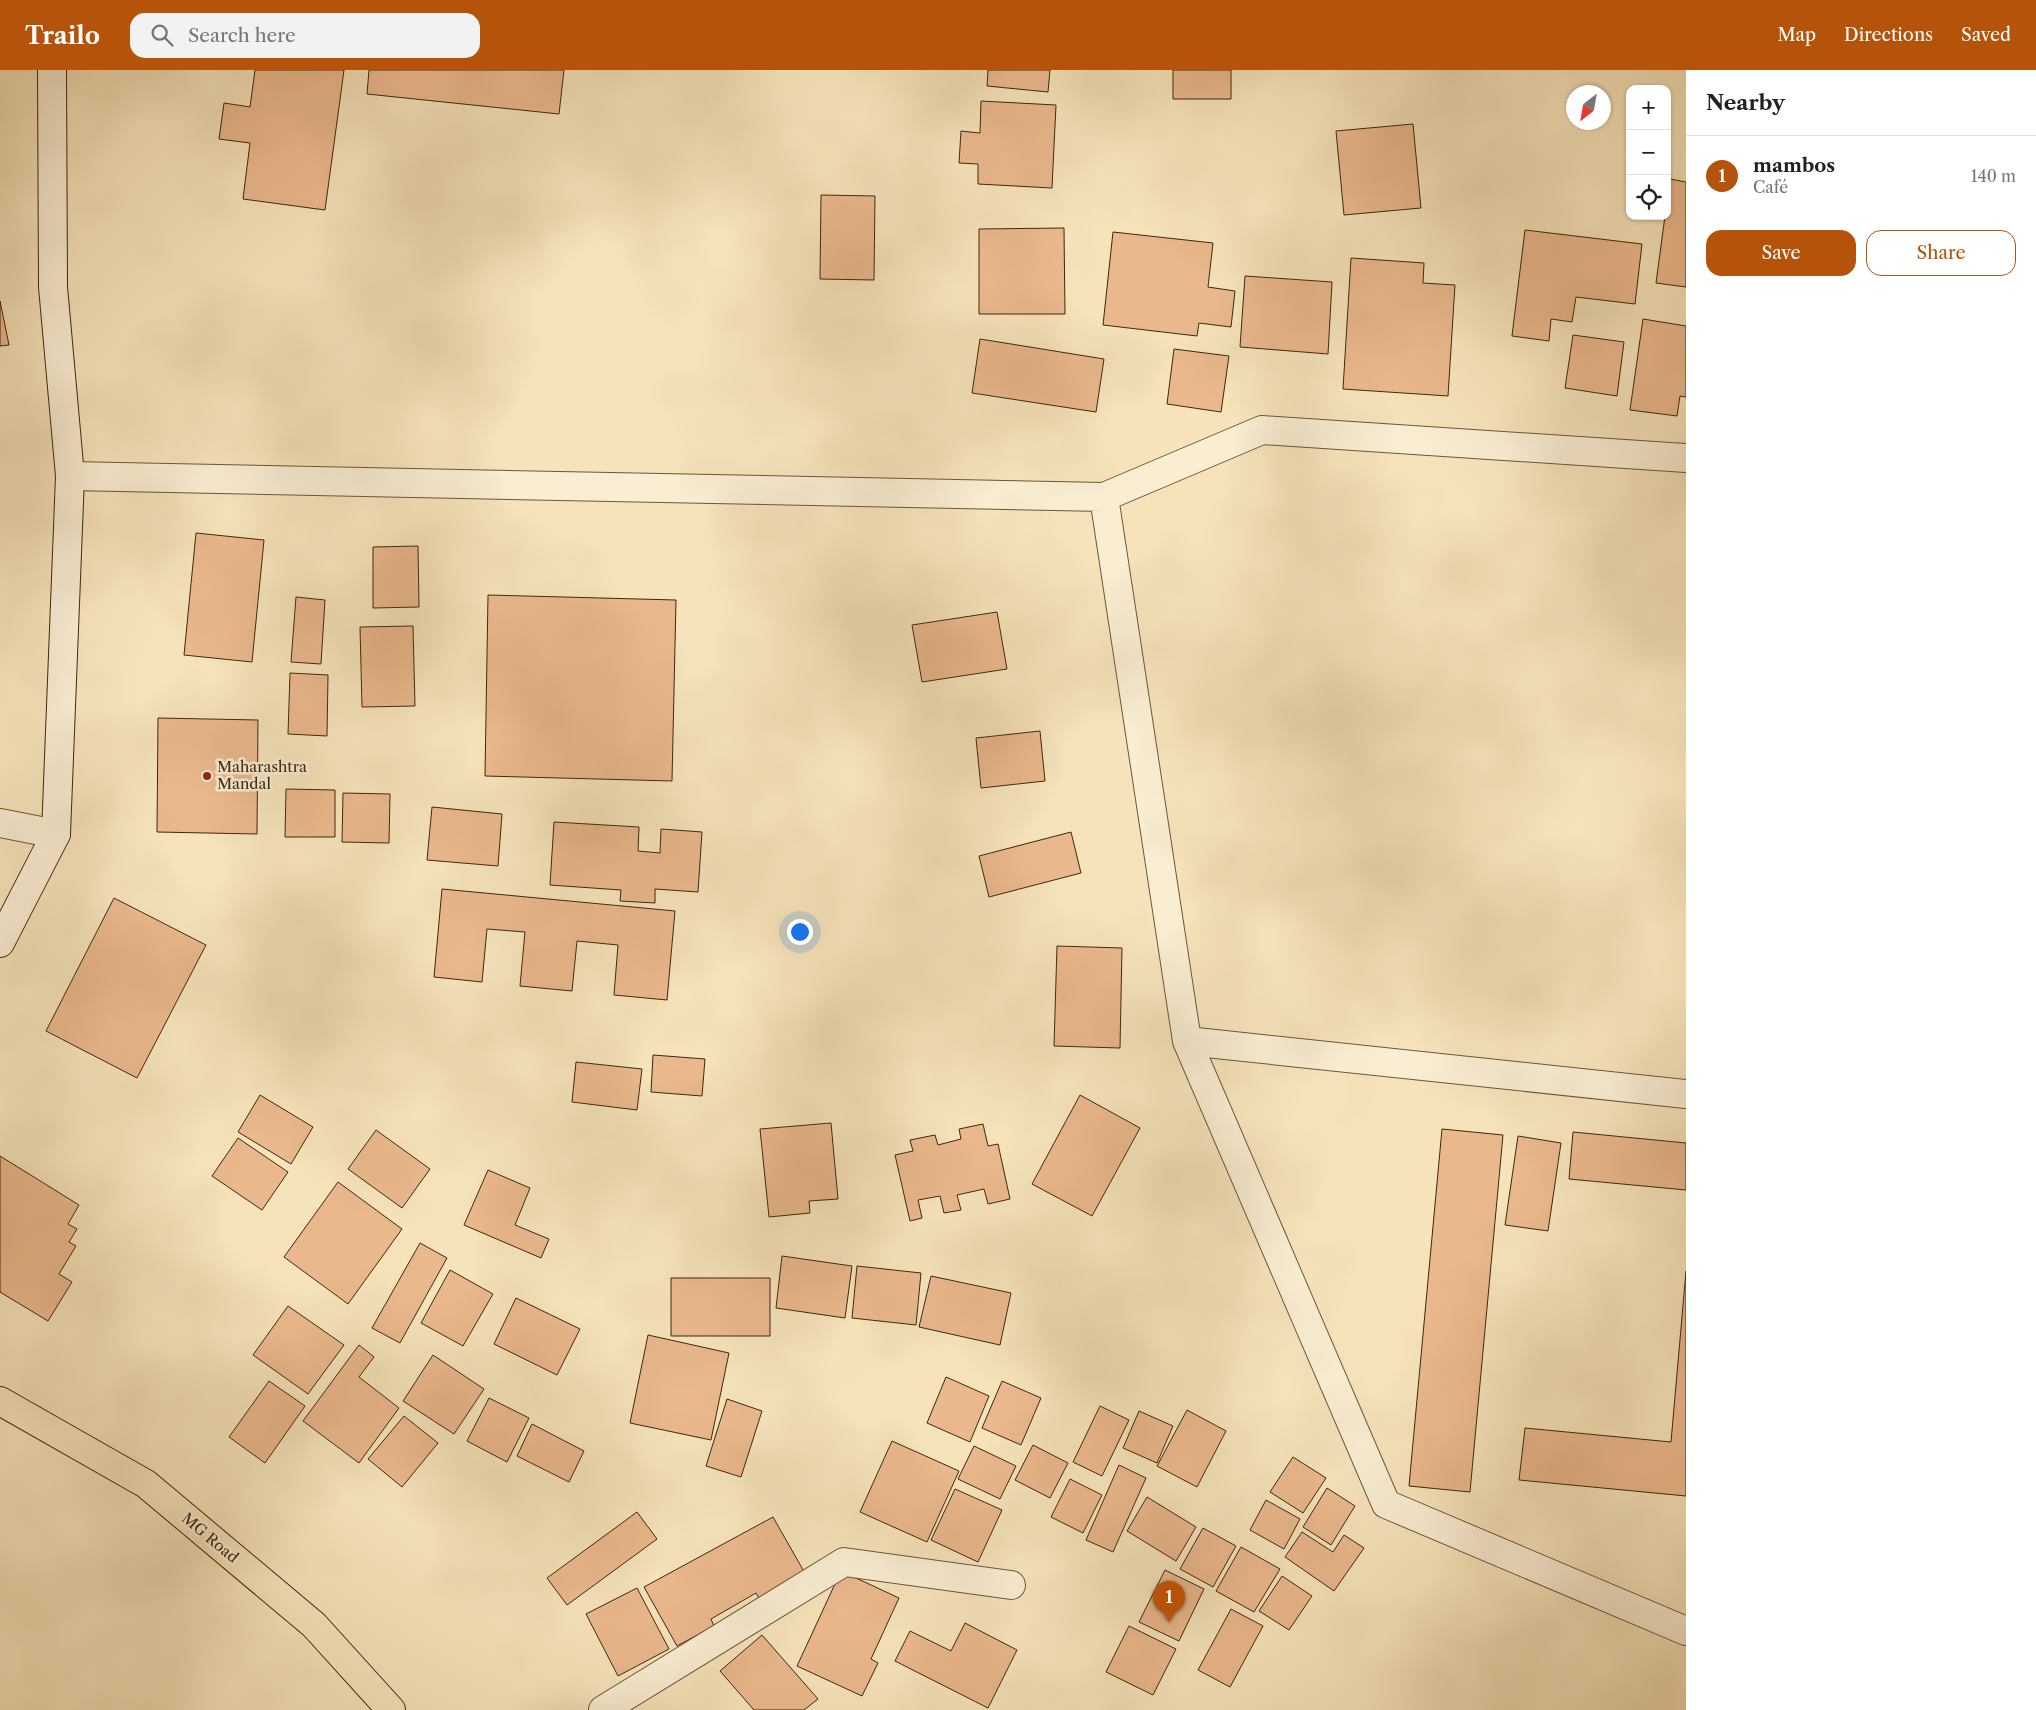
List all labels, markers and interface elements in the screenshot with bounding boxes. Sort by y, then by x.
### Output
search box [130,13,480,58]
text: Trailo [25,21,100,50]
icon: search [148,21,176,49]
text: Search here [188,24,296,47]
text: Map [1777,24,1816,46]
text: Directions [1844,24,1933,46]
text: Saved [1961,24,2011,46]
north arrow [1566,85,1611,130]
map controls [1626,85,1671,220]
button: + [1626,85,1671,130]
text: Nearby [1706,90,1785,115]
button: − [1626,130,1671,175]
text: mambos [1753,154,1835,177]
text: 1 [1718,166,1726,186]
text: 140 m [1971,166,2016,186]
button: locate [1626,175,1671,220]
text: Café [1753,177,1788,197]
button: Save [1706,230,1856,276]
button: Share [1866,230,2016,276]
place label: Maharashtra Mandal [217,757,307,793]
marker: Maharashtra Mandal [201,770,213,782]
your location [787,919,813,945]
street label: MG Road [178,1508,243,1567]
pin: 1 [1153,1581,1185,1622]

